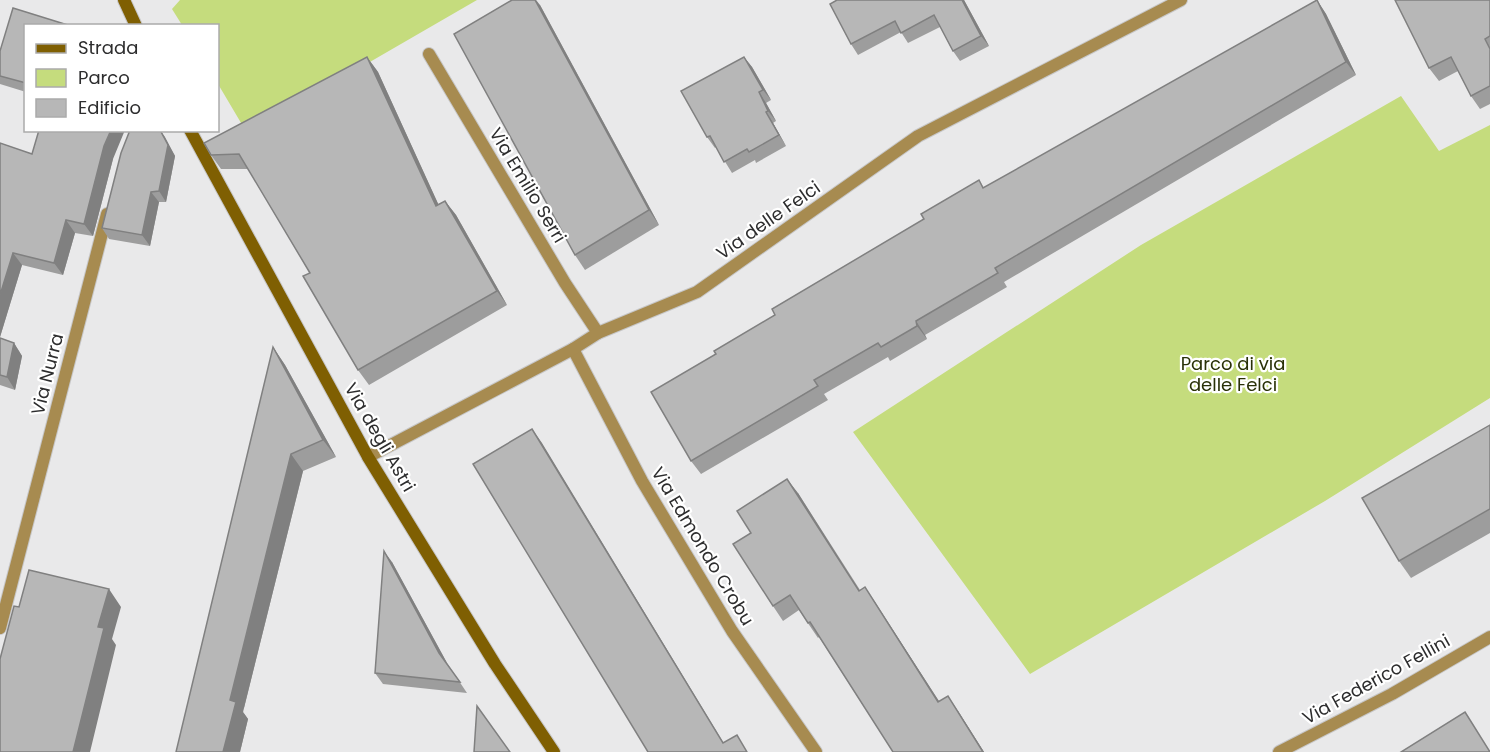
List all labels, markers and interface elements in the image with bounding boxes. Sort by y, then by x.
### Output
legend [24,24,219,132]
text: Strada [78,35,138,60]
text: Parco [78,65,130,90]
text: Edificio [78,95,141,120]
street label: Via Emilio Serri [484,123,572,247]
street label: Via delle Felci [711,175,825,265]
street label: Via Nurra [25,331,69,417]
park label: Parco di via delle Felci [1181,351,1285,397]
street label: Via degli Astri [339,378,421,496]
street label: Via Edmondo Crobu [646,462,760,630]
street label: Via Federico Fellini [1298,628,1454,730]

